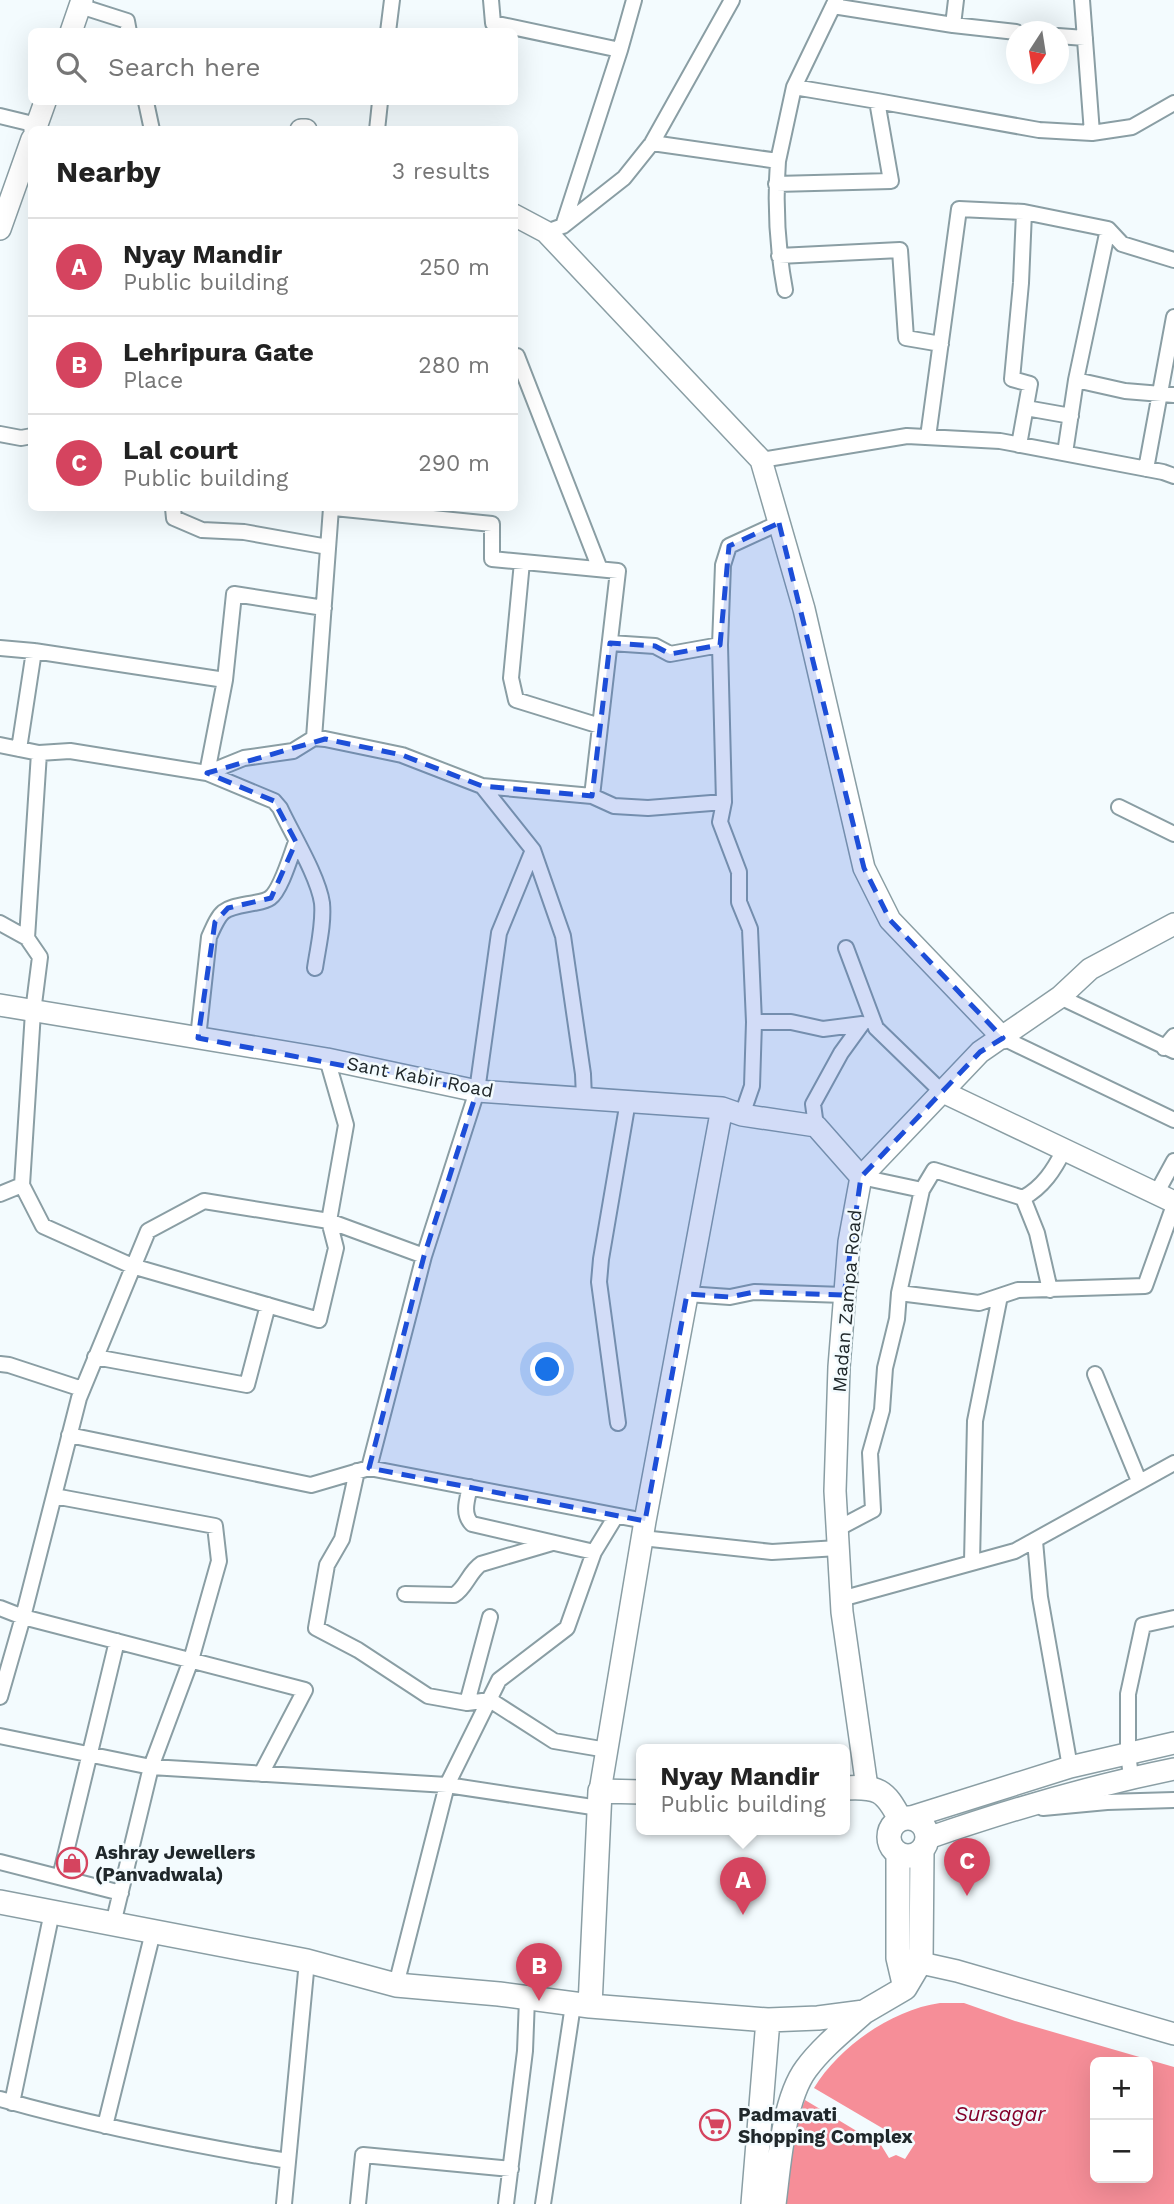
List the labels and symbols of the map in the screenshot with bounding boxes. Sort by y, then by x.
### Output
north arrow [1006,21,1069,84]
street label: Sant Kabir Road [345,1052,495,1102]
street label: Madan Zampa Road [828,1208,866,1394]
your location [530,1352,564,1386]
pin: C [944,1838,990,1896]
place label: Ashray Jewellers (Panvadwala) [95,1841,255,1886]
shop icon: Ashray Jewellers (Panvadwala) [55,1846,89,1880]
pin: A [720,1857,766,1915]
pin: B [516,1943,562,2001]
water label: Sursagar [954,2101,1046,2126]
place label: Padmavati Shopping Complex [738,2103,913,2148]
supermarket icon: Padmavati Shopping Complex [698,2108,732,2142]

